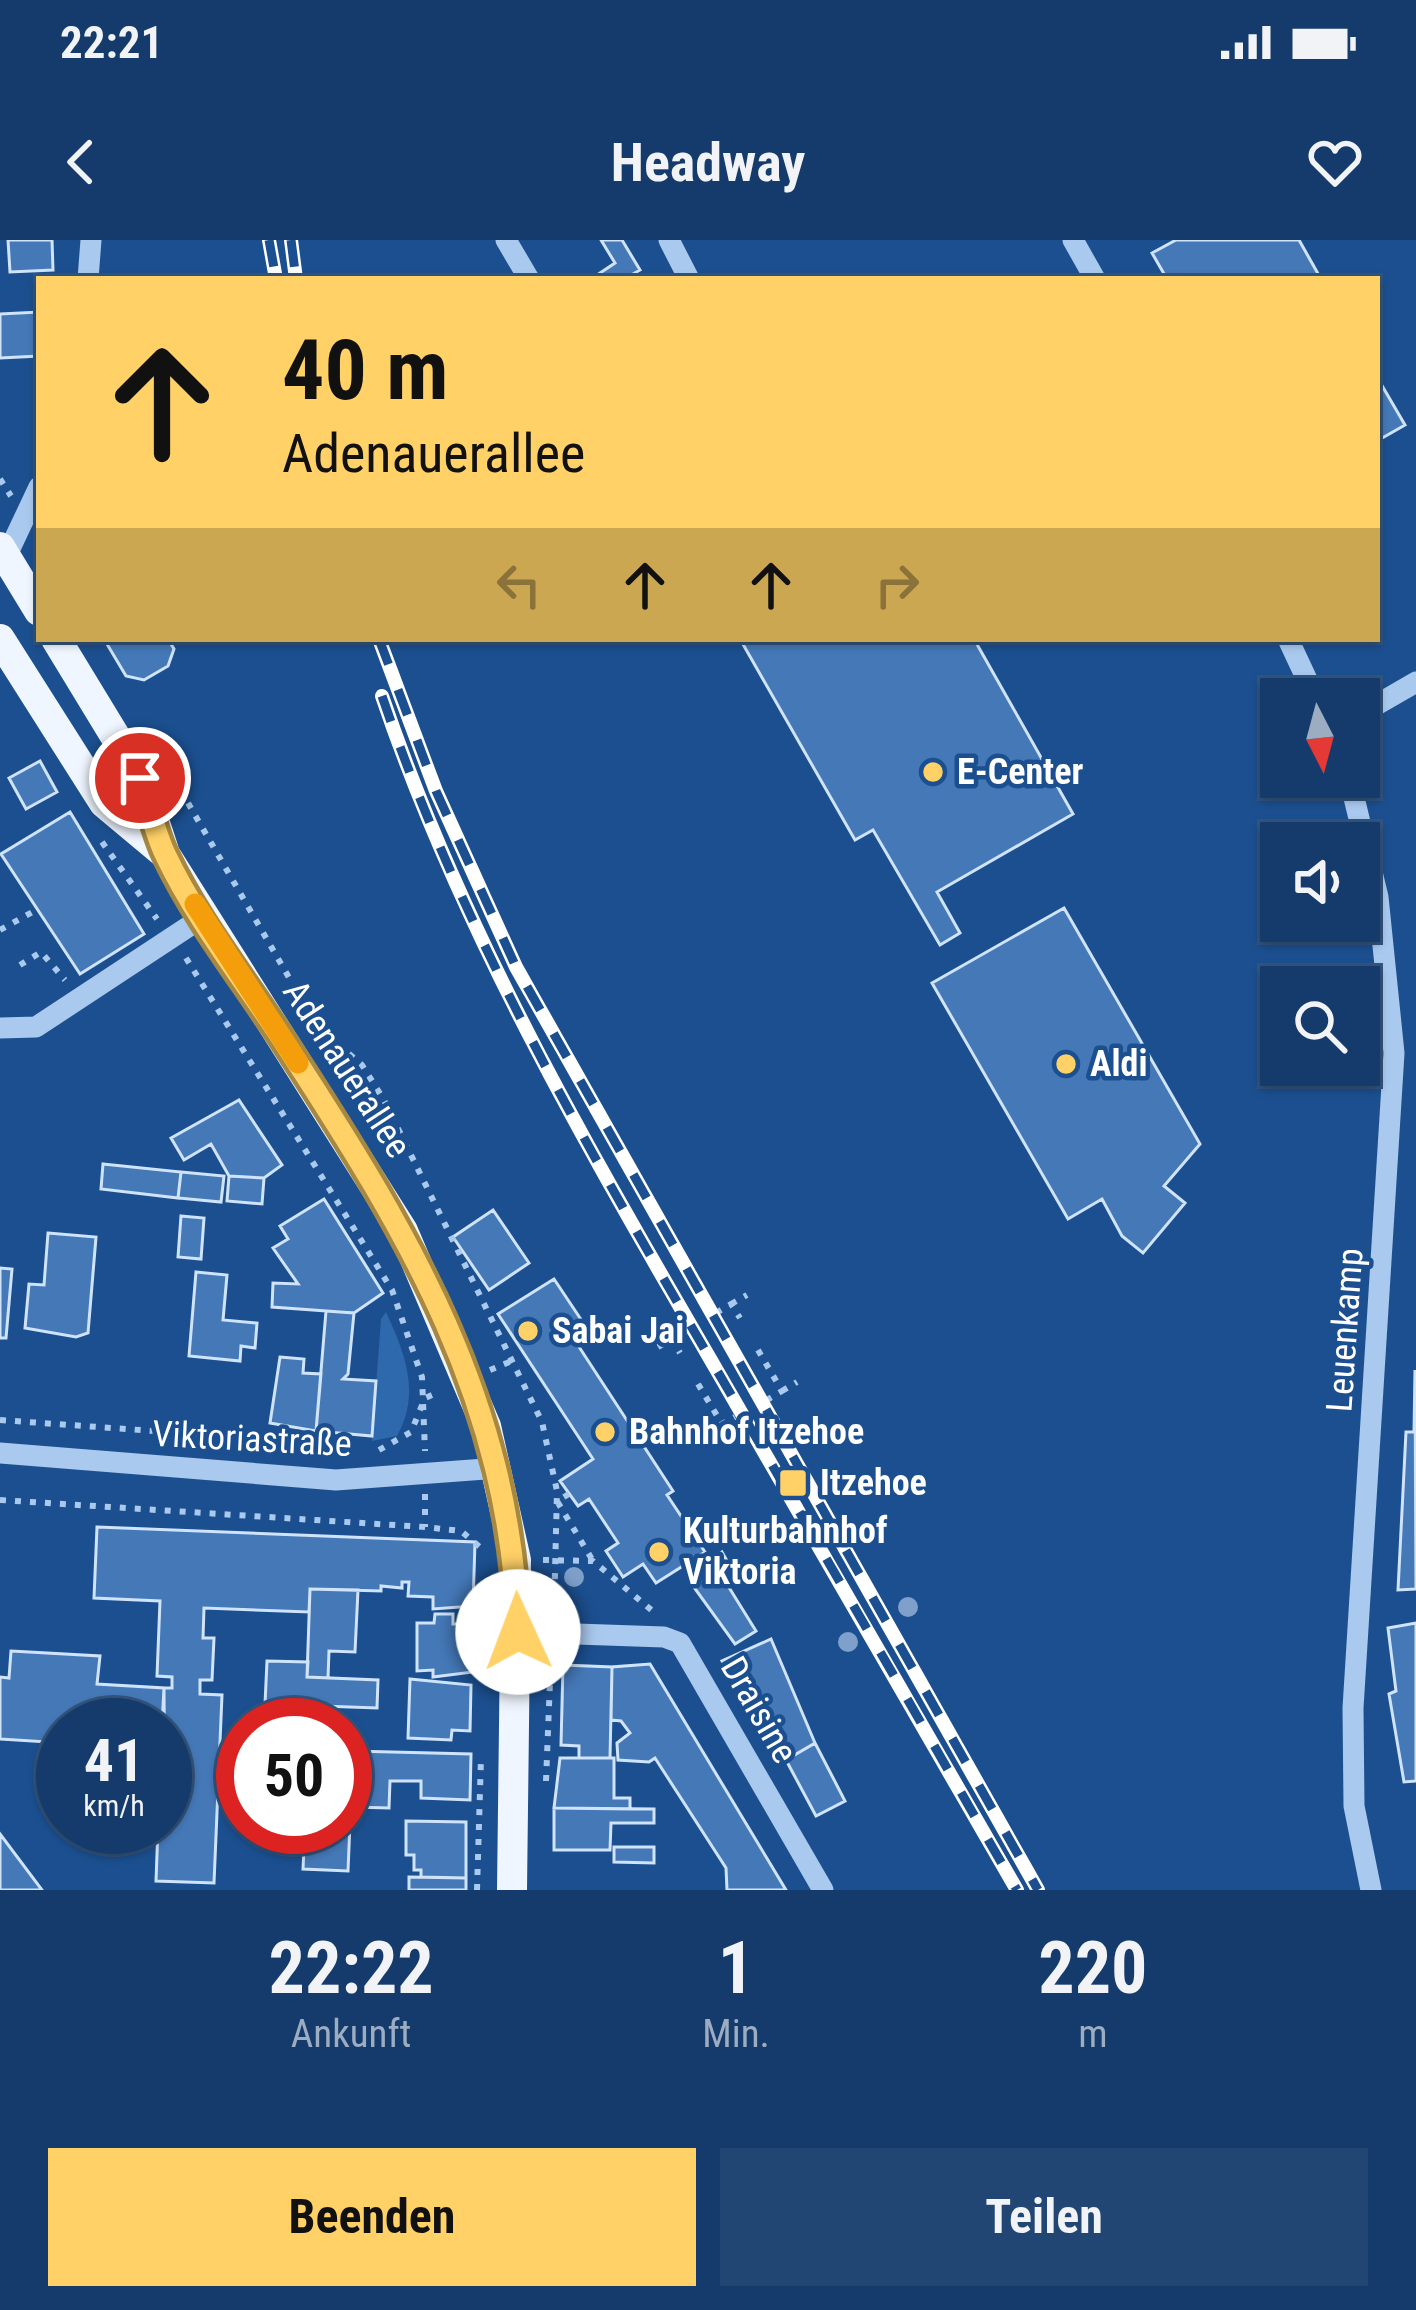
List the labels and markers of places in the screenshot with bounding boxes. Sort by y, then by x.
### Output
pin [89,727,191,829]
place label: E-Center [957,751,1083,793]
marker: E-Center [920,759,946,785]
place label: Aldi [1090,1043,1147,1085]
marker: Aldi [1053,1051,1079,1077]
place label: Sabai Jai [552,1310,684,1352]
marker: Sabai Jai [515,1318,541,1344]
place label: Bahnhof Itzehoe [629,1411,864,1453]
marker: Bahnhof Itzehoe [592,1419,618,1445]
place label: Itzehoe [820,1462,927,1504]
marker: Itzehoe [777,1467,809,1499]
place label: Kulturbahnhof Viktoria [683,1510,888,1593]
marker: Kulturbahnhof Viktoria [646,1539,672,1565]

